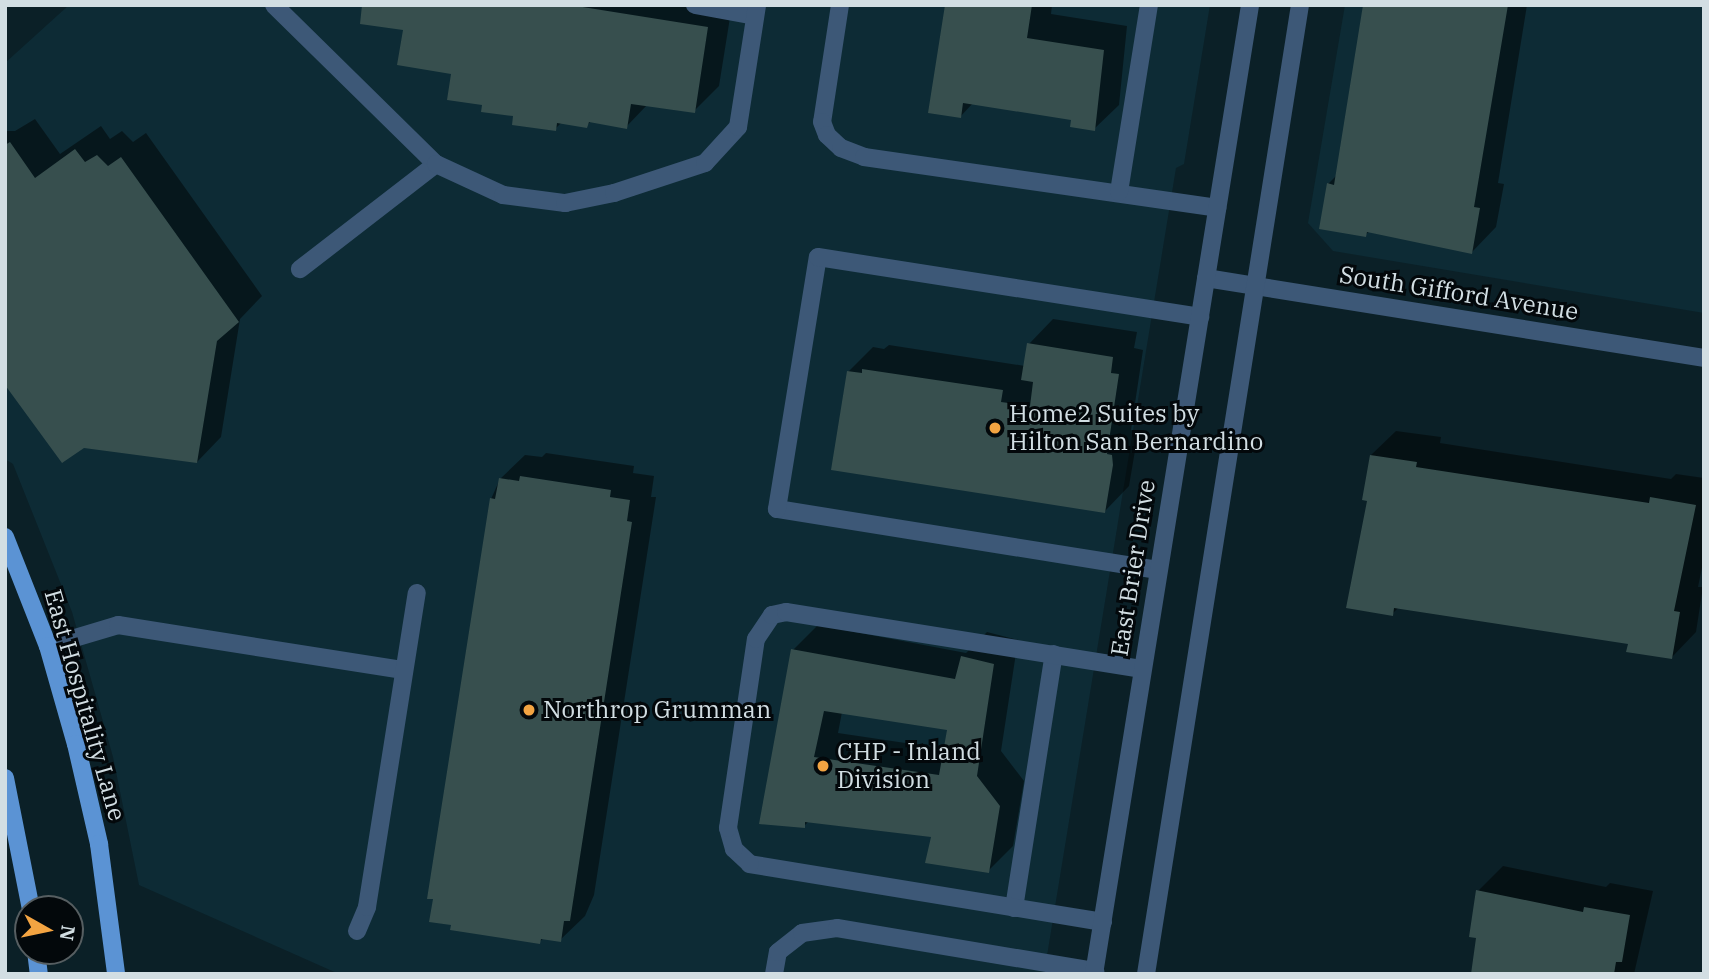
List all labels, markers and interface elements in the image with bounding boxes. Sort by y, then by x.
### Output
street label: South Gifford Avenue [1338,260,1580,326]
place label: Home2 Suites by Hilton San Bernardino [1009,400,1263,456]
marker: Home2 Suites by Hilton San Bernardino [987,420,1003,436]
street label: East Brier Drive [1105,478,1161,658]
street label: East Hospitality Lane [38,586,132,824]
place label: Northrop Grumman [543,696,771,724]
marker: Northrop Grumman [521,702,537,718]
place label: CHP - Inland Division [837,738,981,794]
marker: CHP - Inland Division [815,758,831,774]
north arrow [14,895,84,965]
text: N [55,924,81,942]

